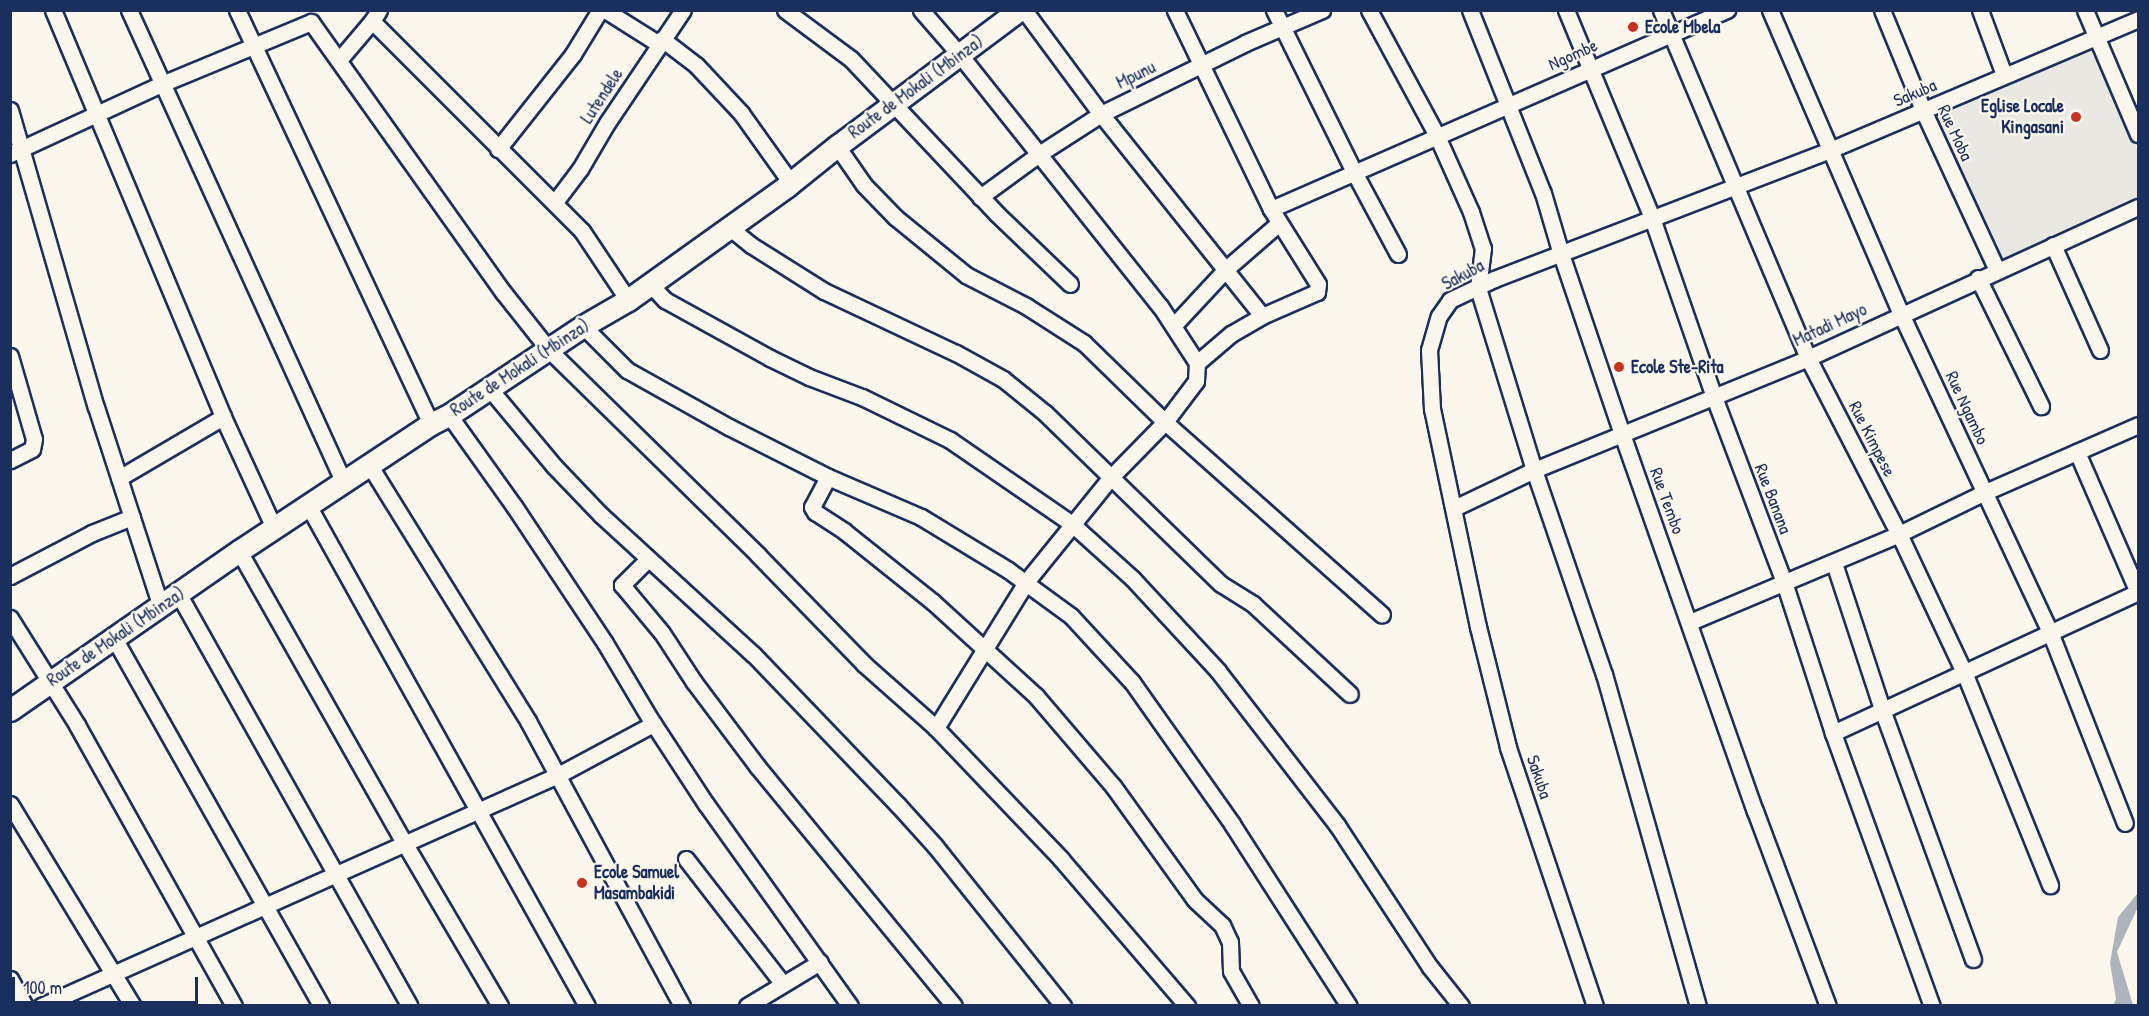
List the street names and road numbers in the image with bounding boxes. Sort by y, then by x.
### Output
street label: Route de Mokali (Mbinza) [844,31,988,143]
street label: Ngombe [1545,35,1601,75]
street label: Mpunu [1113,56,1159,94]
street label: Lutendele [576,64,628,128]
street label: Sakuba [1890,74,1940,112]
street label: Rue Moba [1933,102,1977,164]
street label: Sakuba [1438,255,1488,295]
street label: Matadi Mayo [1790,299,1870,351]
street label: Route de Mokali (Mbinza) [446,315,594,421]
street label: Rue Ngambo [1941,368,1993,448]
street label: Rue Kimpese [1844,398,1900,480]
street label: Rue Banana [1750,461,1796,537]
street label: Rue Tembo [1645,465,1689,537]
street label: Route de Mokali (Mbinza) [43,583,189,691]
street label: Sakuba [1522,752,1556,802]

